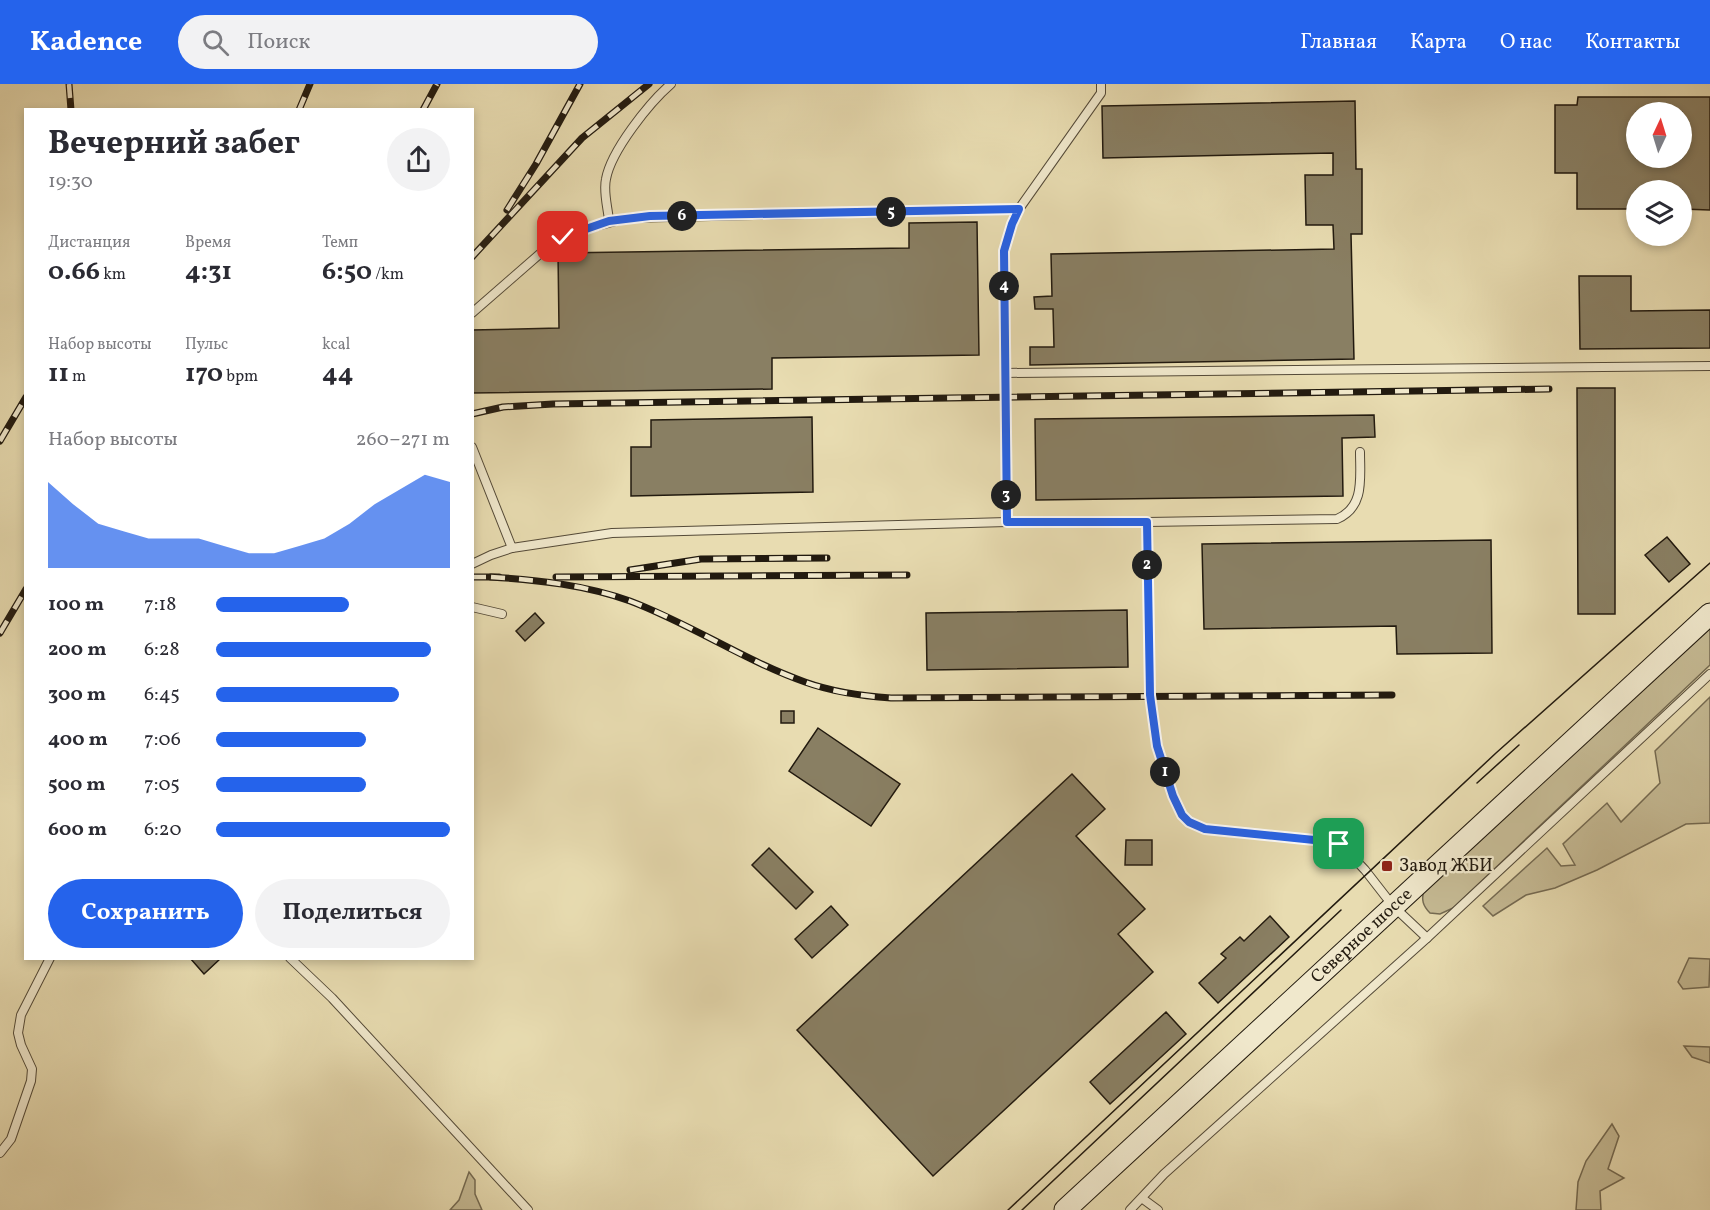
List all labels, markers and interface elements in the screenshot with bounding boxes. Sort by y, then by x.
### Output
search box [178,15,598,69]
text: Kadence [30,23,142,62]
icon: search [199,26,232,59]
text: Поиск [247,27,310,58]
text: Главная [1300,28,1377,57]
text: Карта [1410,28,1467,57]
text: О нас [1500,28,1552,57]
text: Контакты [1585,28,1680,57]
north arrow [1626,102,1692,168]
map controls [1626,102,1692,246]
text: Вечерний забег [48,122,300,168]
button: share [387,128,450,191]
text: 19:30 [48,168,93,196]
button: layers [1626,180,1692,246]
pin: 5 [876,197,906,227]
pin: 6 [667,201,697,231]
text: 5 [887,201,895,223]
text: 6 [678,205,686,227]
pin [537,211,588,262]
icon: check [546,220,579,253]
text: Дистанция [48,232,130,254]
text: Время [185,232,231,254]
text: Темп [322,232,358,254]
text: 0.66 [48,254,100,290]
text: 4:31 [185,254,232,290]
text: 6:50 [322,254,372,290]
text: km [100,264,126,286]
text: /km [372,264,404,286]
pin: 4 [989,271,1019,301]
text: 4 [999,275,1009,297]
text: Набор высоты [48,334,152,356]
text: Пульс [185,334,228,356]
text: kcal [322,334,350,356]
text: 11 [48,356,69,392]
text: 170 [185,356,223,392]
text: 44 [322,356,354,392]
text: m [69,366,86,388]
text: bpm [223,366,258,388]
text: Набор высоты [48,426,178,454]
text: 260–271 m [356,426,450,454]
pin: 3 [991,480,1021,510]
text: 3 [1002,484,1010,506]
pin: 2 [1132,550,1162,580]
text: 2 [1143,554,1151,576]
text: 100 m [48,591,104,619]
text: 7:18 [144,591,176,619]
text: 200 m [48,636,106,664]
text: 6:28 [144,636,180,664]
text: 300 m [48,681,106,709]
text: 6:45 [144,681,180,709]
text: 400 m [48,726,108,754]
text: 7:06 [144,726,181,754]
pin: 1 [1150,757,1180,787]
text: 1 [1162,761,1168,783]
text: 500 m [48,771,106,799]
text: 7:05 [144,771,180,799]
text: 600 m [48,816,107,844]
text: 6:20 [144,816,181,844]
pin [1313,818,1364,869]
icon: arrive [1322,827,1355,860]
place label: Завод ЖБИ [1399,854,1493,879]
marker: Завод ЖБИ [1380,859,1394,873]
button: Сохранить [48,879,243,948]
button: Поделиться [255,879,450,948]
street label: Северное шоссе [1305,882,1418,989]

